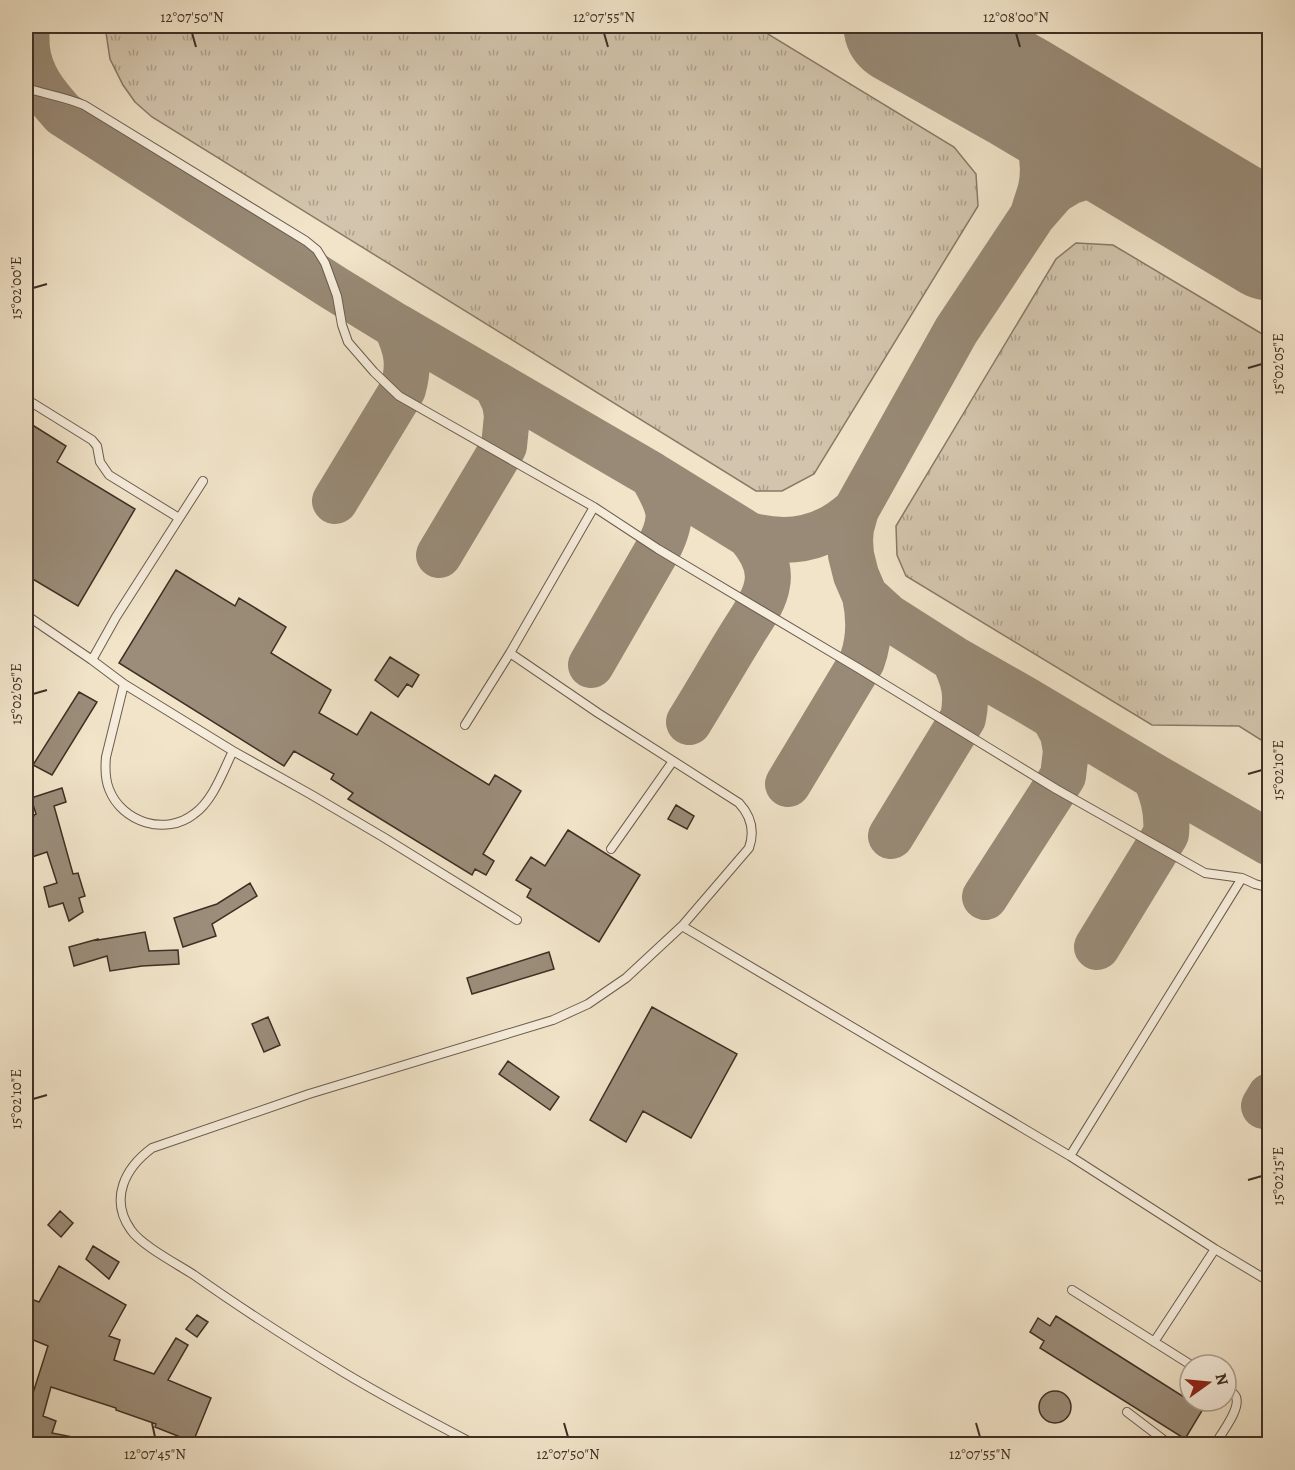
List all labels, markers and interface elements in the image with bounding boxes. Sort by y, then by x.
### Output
text: 12°07'50"N [160,7,224,27]
text: 12°07'55"N [573,7,635,27]
text: 12°08'00"N [983,7,1049,27]
text: 15°02'00"E [6,256,26,320]
text: 15°02'05"E [1268,333,1288,395]
text: 15°02'05"E [6,663,26,725]
text: 15°02'10"E [1268,740,1288,800]
text: 15°02'10"E [6,1069,26,1129]
text: 15°02'15"E [1268,1147,1288,1205]
north arrow [1178,1353,1238,1413]
text: N [1209,1371,1234,1388]
text: 12°07'45"N [124,1444,186,1464]
text: 12°07'50"N [536,1444,600,1464]
text: 12°07'55"N [949,1444,1011,1464]

